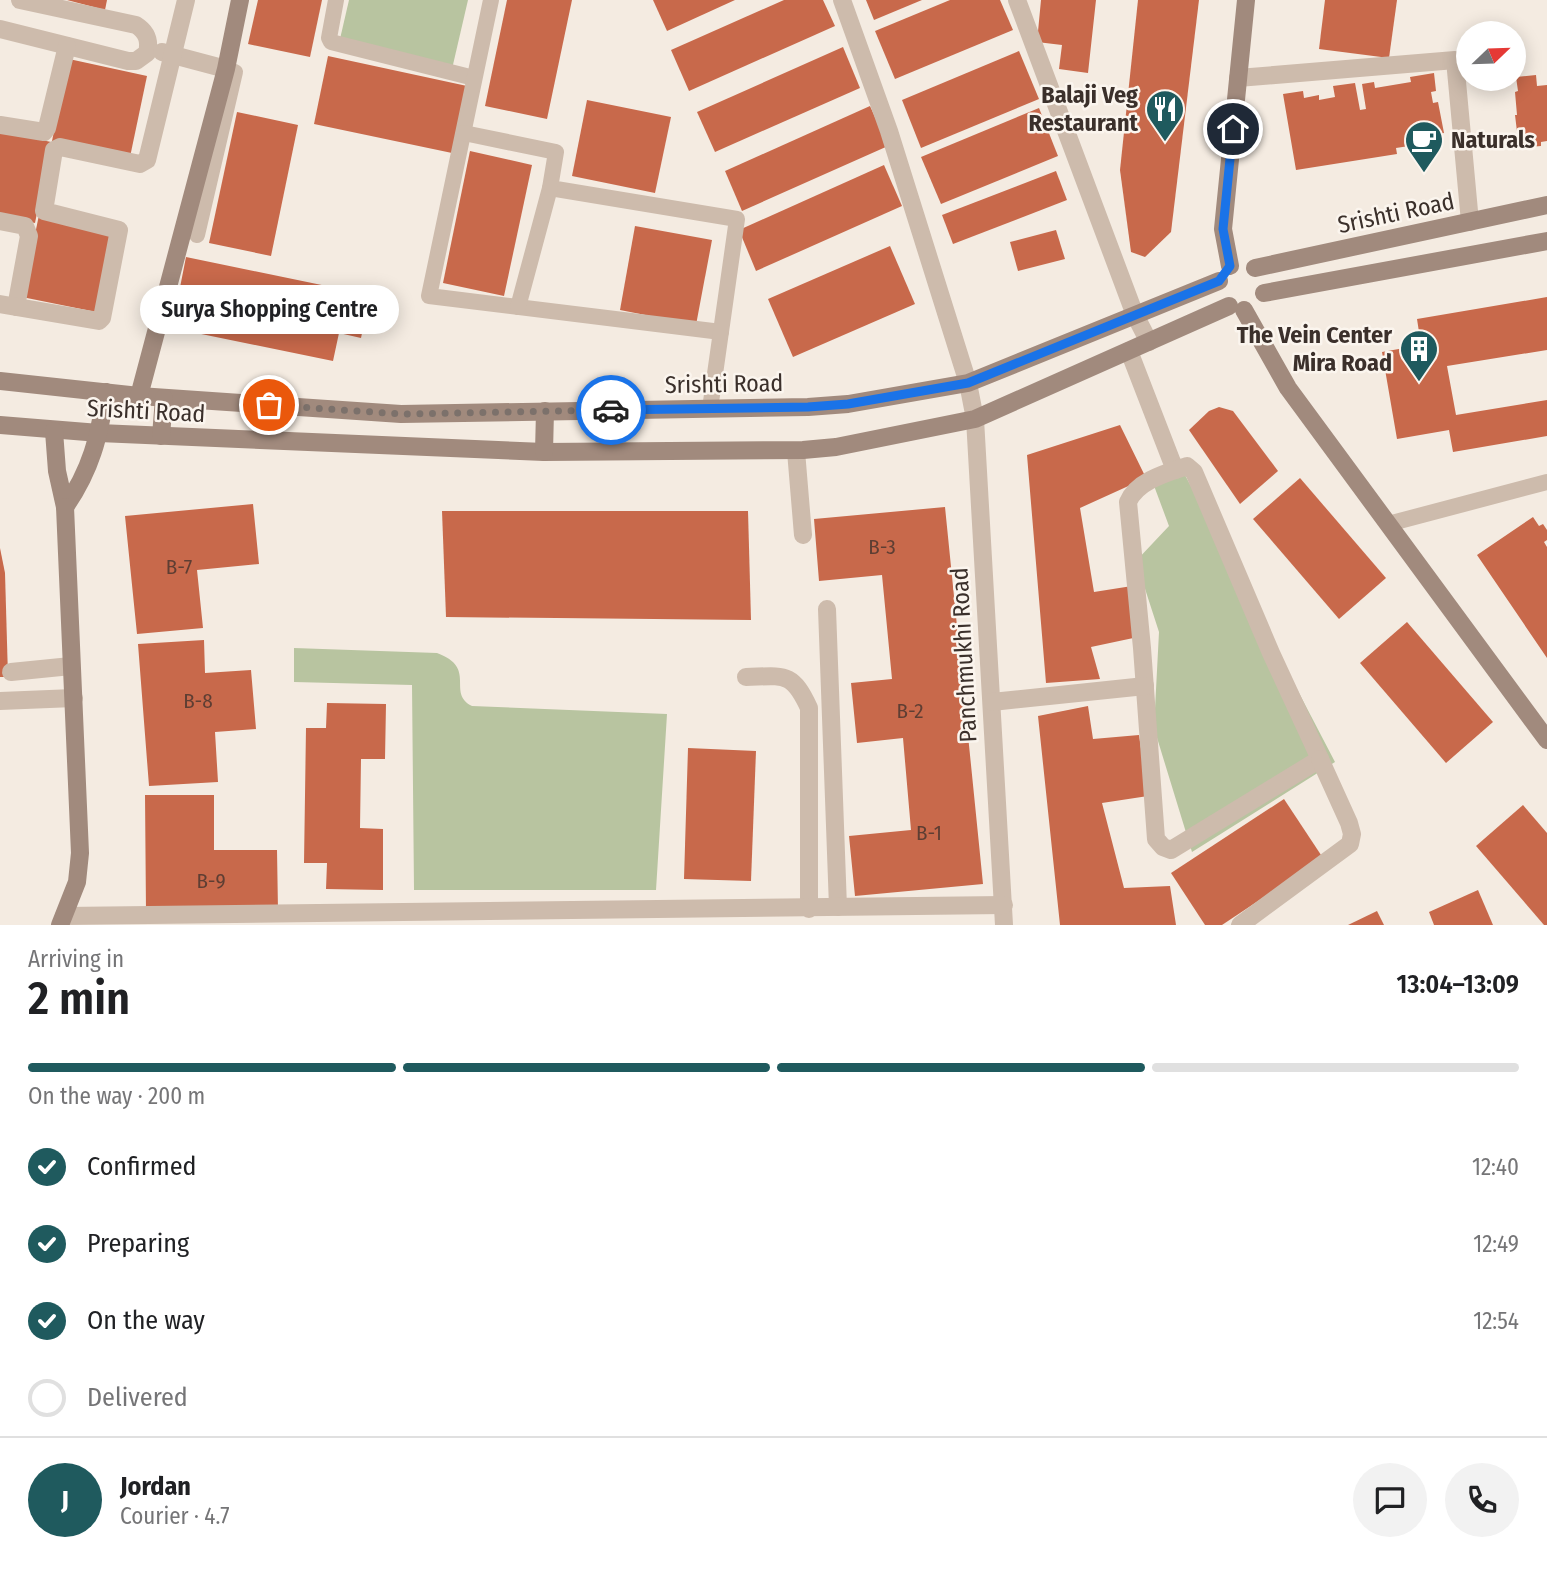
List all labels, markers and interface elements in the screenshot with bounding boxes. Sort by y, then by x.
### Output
north arrow [1456,21,1526,91]
map controls [1456,21,1526,91]
place label: Balaji Veg Restaurant [1029,81,1139,137]
restaurant icon: Balaji Veg Restaurant [1144,88,1186,143]
pin [1203,99,1263,159]
icon: home [1214,110,1252,148]
cafe icon: Naturals [1403,119,1445,174]
place label: Naturals [1451,126,1536,154]
street label: Srishti Road [1335,187,1457,239]
callout: Surya Shopping Centre [140,286,398,335]
text: Surya Shopping Centre [161,295,378,323]
place label: The Vein Center Mira Road [1237,321,1392,377]
building icon: The Vein Center Mira Road [1398,328,1440,383]
street label: Srishti Road [665,369,783,399]
pin [239,375,299,435]
courier [576,375,646,445]
icon: bag [250,386,288,424]
icon: car [592,391,630,429]
street label: Srishti Road [86,394,206,428]
house number: B-3 [868,534,896,560]
house number: B-7 [166,554,192,580]
street label: Panchmukhi Road [945,567,983,743]
house number: B-8 [183,688,213,714]
house number: B-2 [896,698,924,724]
house number: B-1 [916,820,942,846]
house number: B-9 [196,868,226,894]
text: Arriving in [28,945,124,973]
text: 13:04–13:09 [1396,969,1519,1000]
text: 2 min [28,971,130,1026]
text: On the way · 200 m [28,1082,205,1110]
icon: check [28,1148,66,1186]
text: Confirmed [87,1151,197,1182]
text: 12:40 [1472,1153,1519,1181]
icon: check [28,1225,66,1263]
text: Preparing [87,1228,189,1259]
text: 12:49 [1473,1230,1519,1258]
icon: check [28,1302,66,1340]
text: On the way [87,1305,205,1336]
text: 12:54 [1473,1307,1519,1335]
text: Delivered [87,1382,188,1413]
button: chat [1353,1463,1427,1537]
button: phone [1445,1463,1519,1537]
text: Jordan [120,1471,191,1502]
text: J [61,1485,69,1516]
text: Courier · 4.7 [120,1502,230,1530]

